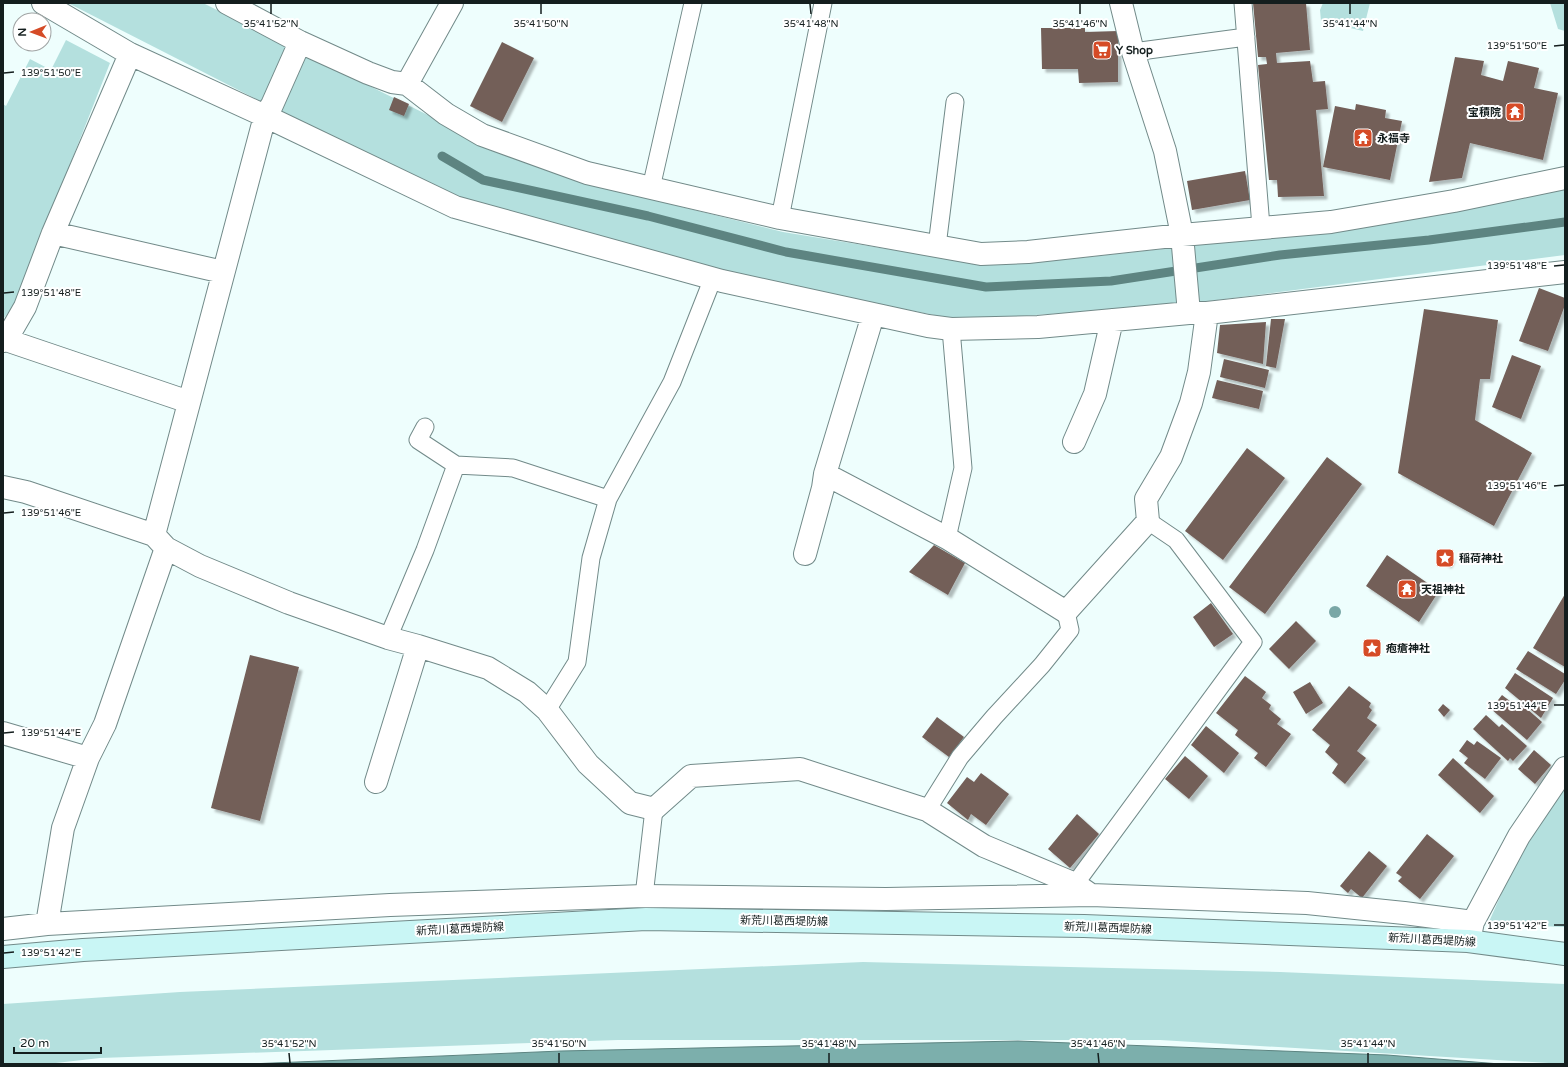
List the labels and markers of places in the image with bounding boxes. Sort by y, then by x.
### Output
supermarket icon: Y Shop [1091,39,1113,61]
place label: Y Shop [1116,44,1153,58]
temple icon: 宝積院 [1504,101,1526,123]
place label: 宝積院 [1468,106,1501,119]
temple icon: 永福寺 [1352,127,1374,149]
place label: 永福寺 [1377,132,1410,145]
place icon: 稲荷神社 [1434,547,1456,569]
place label: 稲荷神社 [1459,552,1503,565]
temple icon: 天祖神社 [1396,578,1418,600]
place label: 天祖神社 [1421,583,1465,596]
place icon: 疱瘡神社 [1361,637,1383,659]
place label: 疱瘡神社 [1386,642,1430,655]

